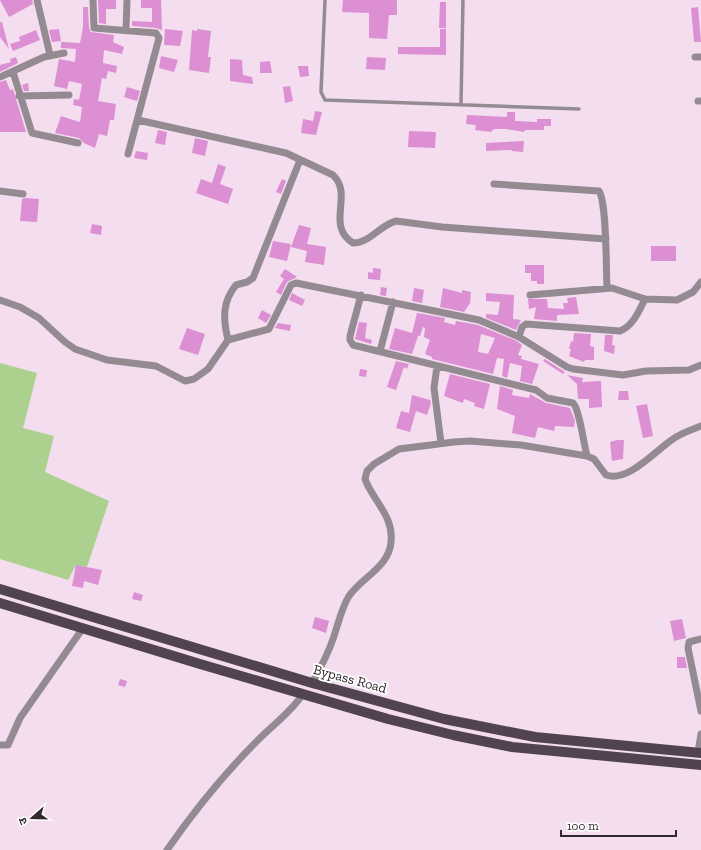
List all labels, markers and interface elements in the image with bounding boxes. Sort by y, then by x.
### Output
street label: Bypass Road [311,661,389,697]
north arrow [12,798,52,838]
scale bar [561,812,676,838]
text: उ [16,815,30,826]
text: 100 m [567,819,599,833]

